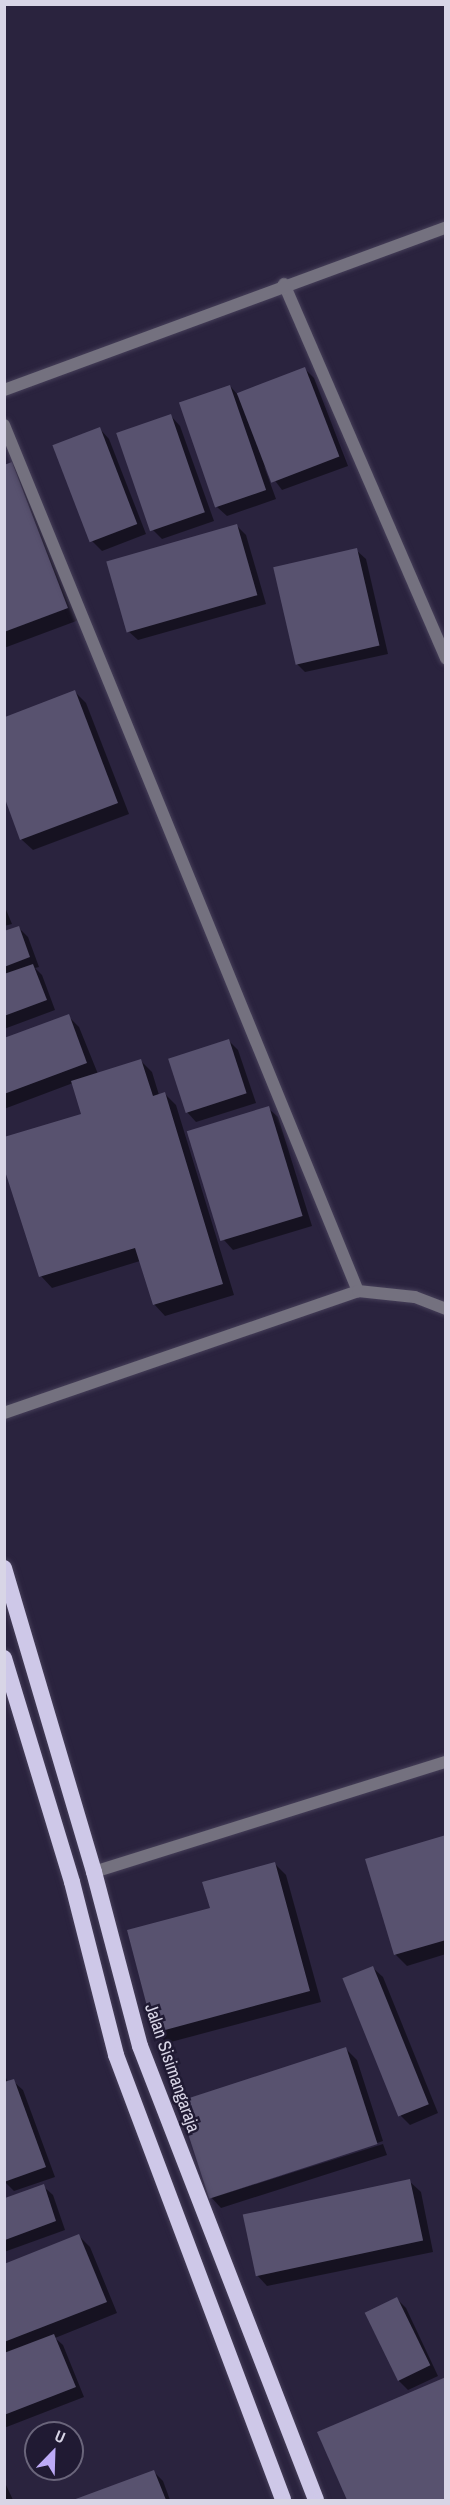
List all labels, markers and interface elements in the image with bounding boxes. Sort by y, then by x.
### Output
street label: Jalan Sisimangaraja [140,2001,204,2135]
north arrow [24,2421,84,2481]
text: U [52,2424,69,2448]

